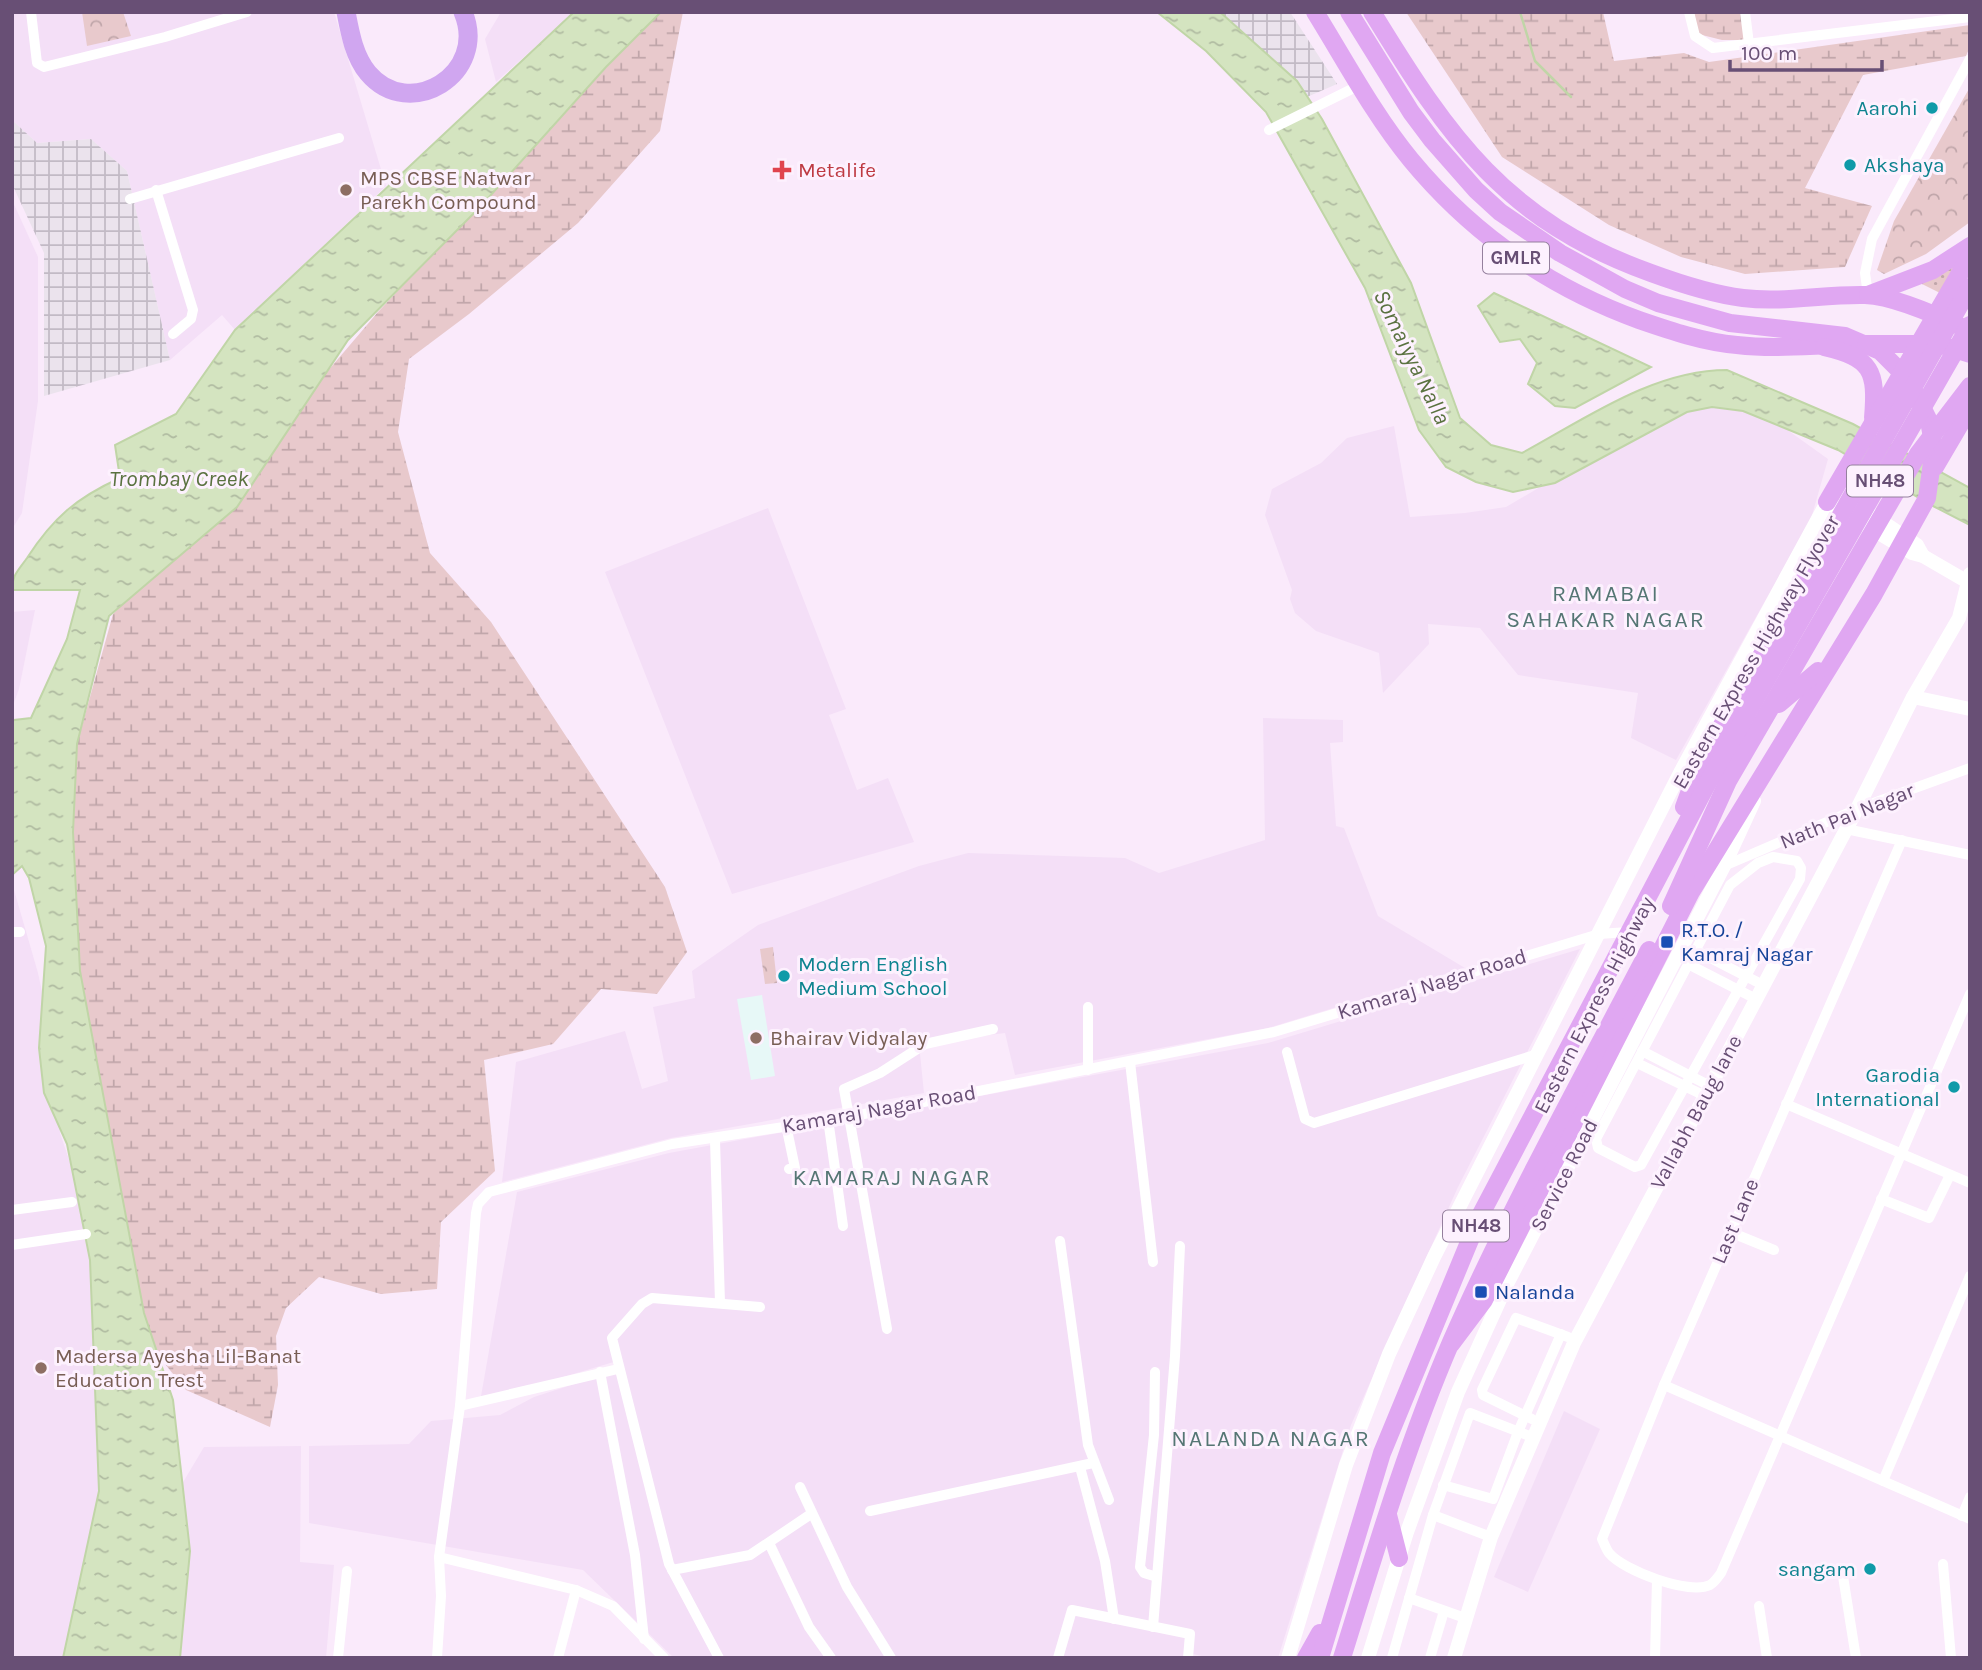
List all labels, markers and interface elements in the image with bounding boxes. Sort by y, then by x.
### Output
scale bar [1730,28,1882,72]
text: 100 m [1741,41,1798,65]
place label: Aarohi [1856,96,1918,120]
marker: Aarohi [1924,100,1940,116]
place label: Akshaya [1864,153,1945,177]
marker: Akshaya [1842,157,1858,173]
place label: Metalife [798,158,876,182]
marker: Metalife [772,160,792,180]
place label: MPS CBSE Natwar Parekh Compound [360,166,537,214]
marker: MPS CBSE Natwar Parekh Compound [338,182,354,198]
road number: GMLR [1483,242,1549,274]
water label: Somaiyya Nalla [1368,285,1456,429]
water label: Trombay Creek [109,465,249,492]
road number: NH48 [1847,466,1913,496]
street label: Eastern Express Highway Flyover [1668,511,1845,793]
district label: RAMABAI SAHAKAR NAGAR [1506,580,1706,633]
street label: Nath Pai Nagar [1776,778,1918,854]
street label: Eastern Express Highway [1529,892,1659,1117]
place label: R.T.O. / Kamraj Nagar [1681,918,1813,966]
marker: R.T.O. / Kamraj Nagar [1659,934,1675,950]
street label: Kamaraj Nagar Road [1335,944,1529,1024]
place label: Modern English Medium School [798,952,948,1000]
marker: Modern English Medium School [776,968,792,984]
place label: Bhairav Vidyalay [770,1026,928,1050]
marker: Bhairav Vidyalay [748,1030,764,1046]
street label: Vallabh Baug lane [1645,1031,1747,1193]
place label: Garodia International [1815,1063,1940,1111]
marker: Garodia International [1946,1079,1962,1095]
street label: Kamaraj Nagar Road [780,1080,978,1138]
street label: Service Road [1525,1115,1603,1235]
district label: KAMARAJ NAGAR [793,1164,991,1191]
street label: Last Lane [1706,1175,1764,1267]
road number: NH48 [1443,1210,1509,1242]
place label: Nalanda [1495,1280,1575,1304]
marker: Nalanda [1473,1284,1489,1300]
place label: Madersa Ayesha Lil-Banat Education Trest [55,1344,301,1392]
marker: Madersa Ayesha Lil-Banat Education Trest [33,1360,49,1376]
district label: NALANDA NAGAR [1171,1425,1371,1452]
place label: sangam [1778,1557,1856,1581]
marker: sangam [1862,1561,1878,1577]

